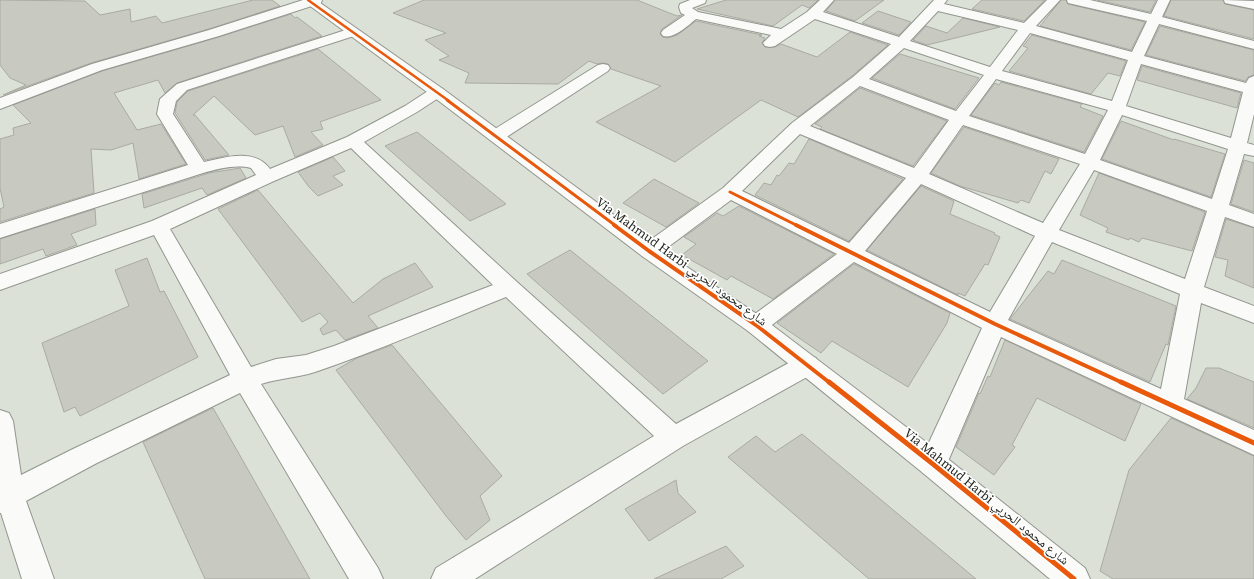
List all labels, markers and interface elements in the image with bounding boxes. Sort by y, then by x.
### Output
street label: Via Mahmud Harbi شارع محمود الحربي [591,193,771,331]
street label: Via Mahmud Harbi شارع محمود الحربي [899,424,1073,570]

